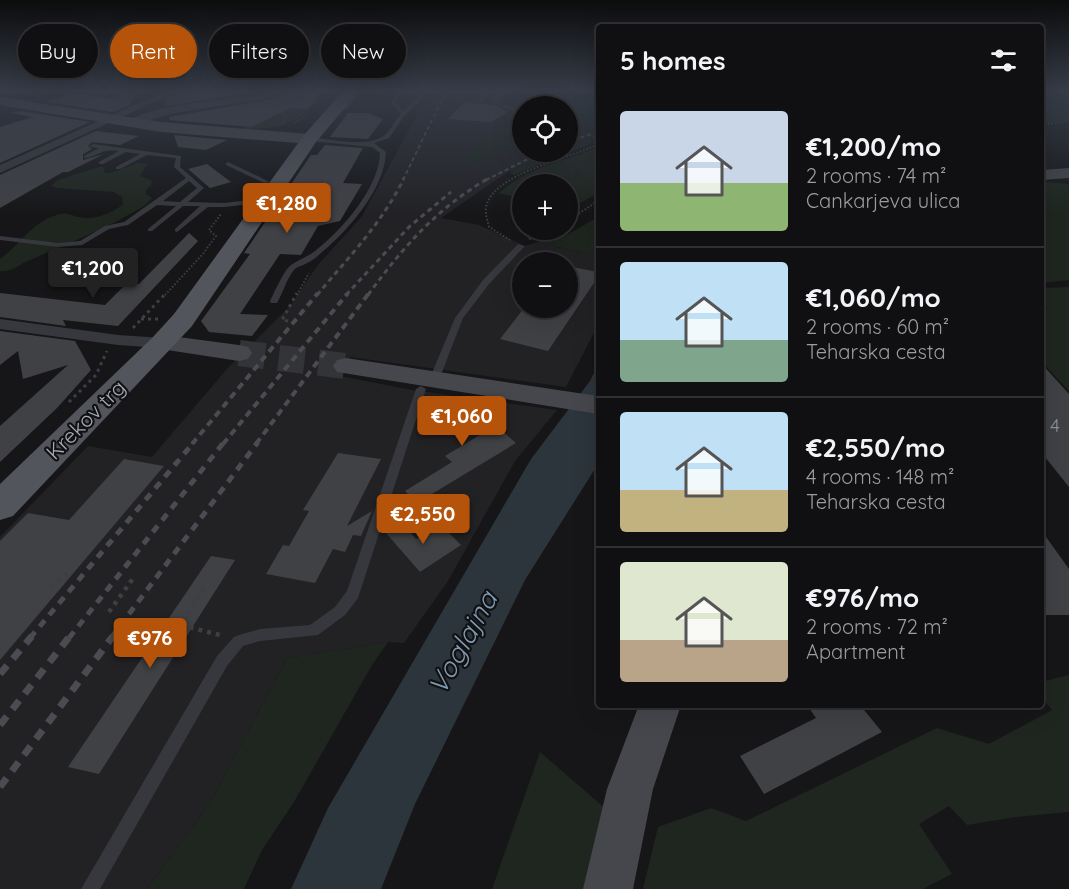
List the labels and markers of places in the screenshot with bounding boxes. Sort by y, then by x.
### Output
pin: €1,280 [238,183,336,234]
pin: €1,200 [44,248,142,299]
pin: €1,060 [413,396,511,447]
pin: €2,550 [374,494,472,545]
pin: €976 [114,618,186,669]

